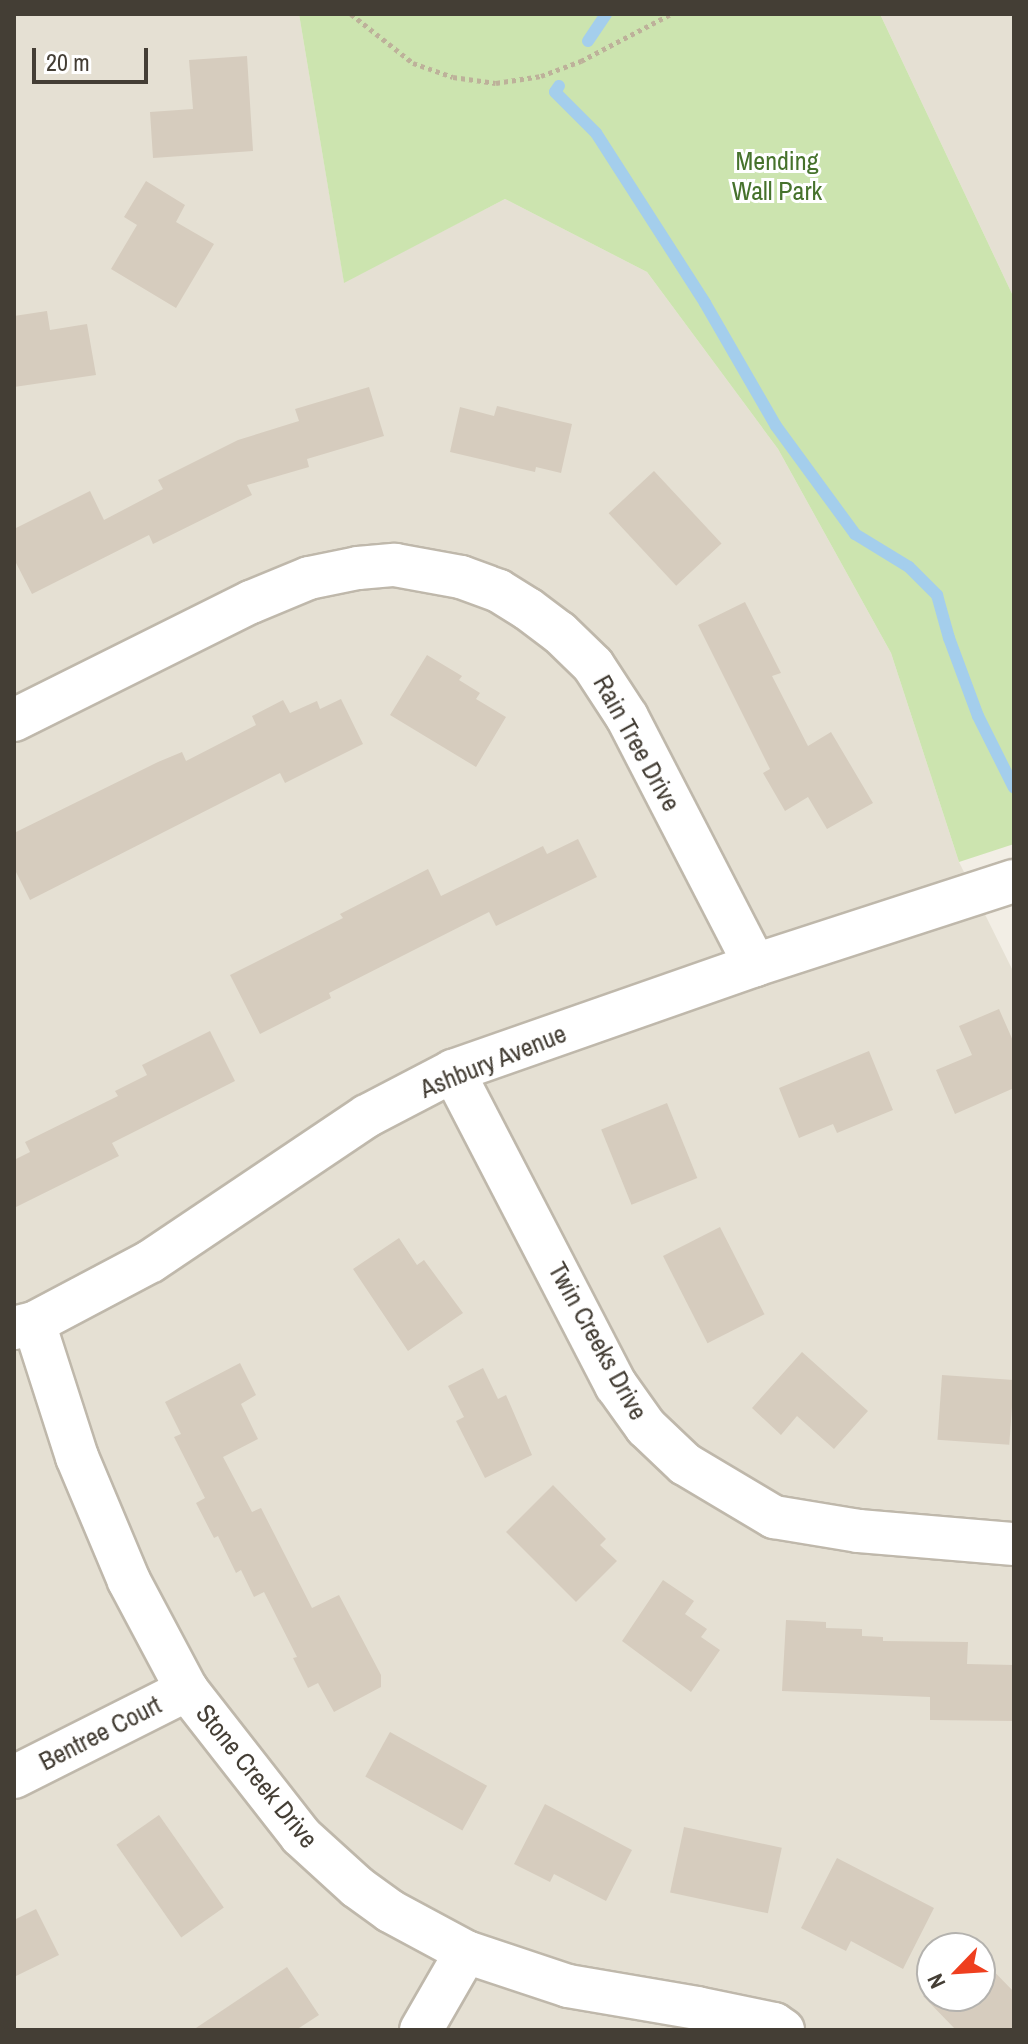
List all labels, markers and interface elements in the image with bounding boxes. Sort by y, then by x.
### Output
scale bar [36,32,152,82]
text: 20 m [46,46,90,78]
park label: Mending Wall Park [732,145,822,206]
street label: Rain Tree Drive [587,669,687,817]
street label: Ashbury Avenue [415,1017,571,1105]
street label: Twin Creeks Drive [542,1257,654,1425]
street label: Bentree Court [34,1689,166,1777]
street label: Stone Creek Drive [190,1698,324,1854]
north arrow [916,1932,996,2012]
text: N [920,1969,952,1994]

